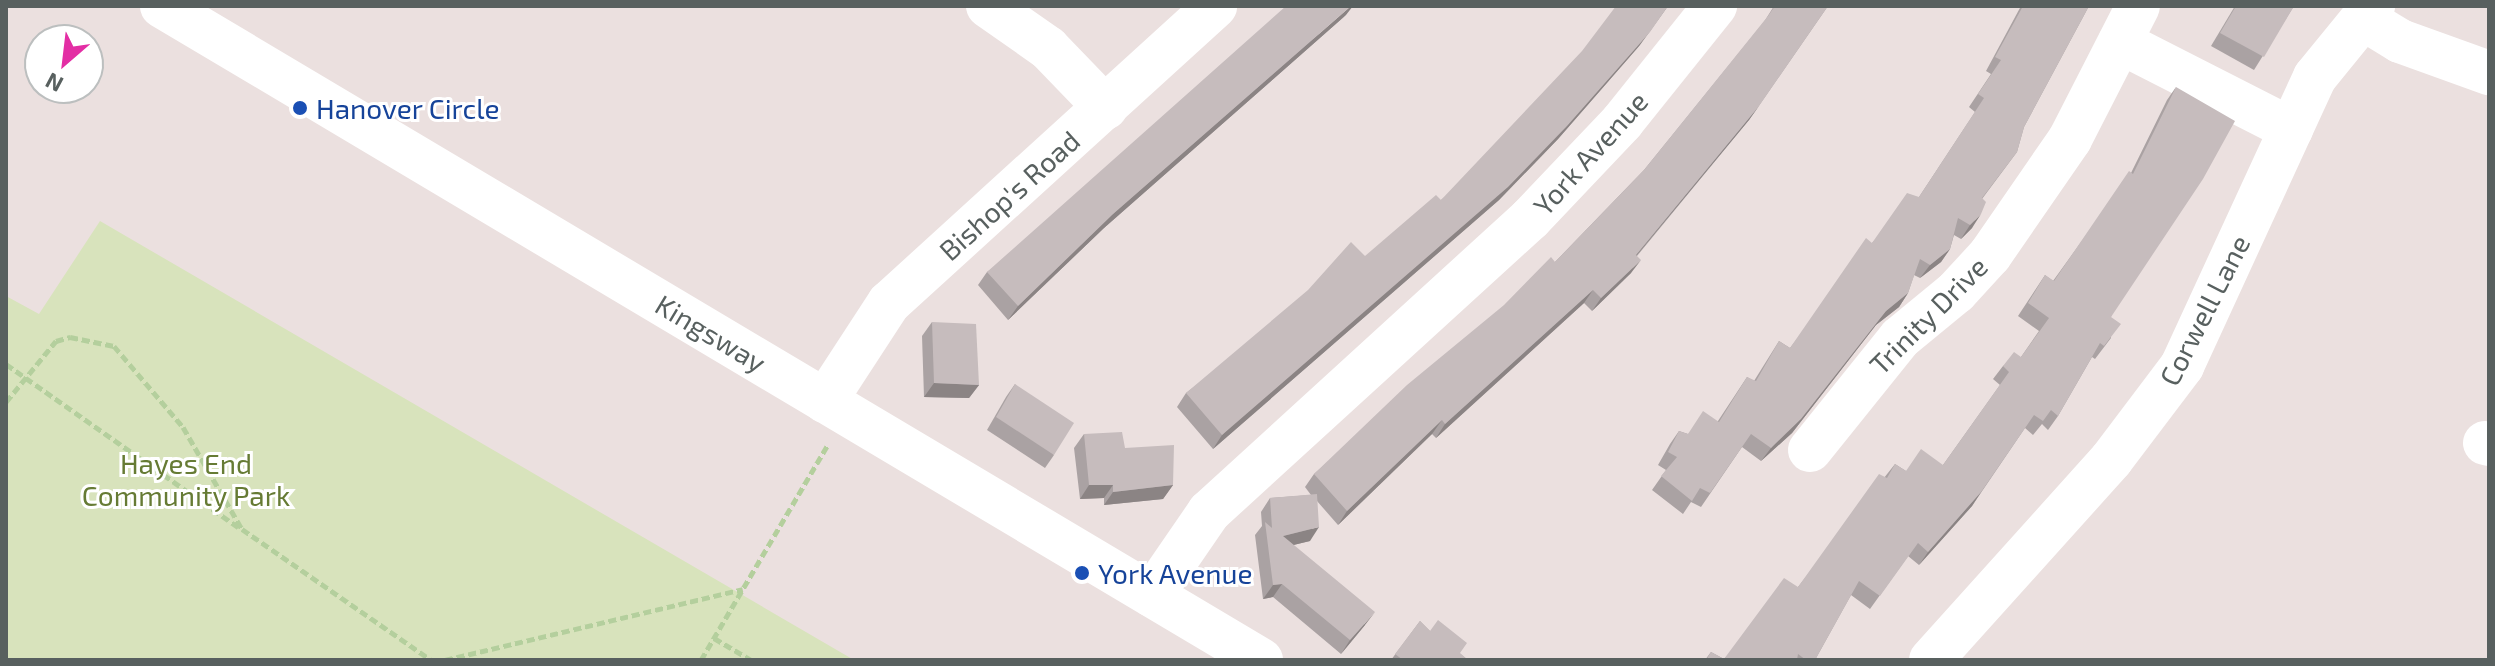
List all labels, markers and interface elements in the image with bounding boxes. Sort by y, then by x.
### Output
north arrow [24,24,104,104]
text: N [41,68,67,99]
street label: York Avenue [1525,84,1655,222]
place label: Hanover Circle [316,91,500,125]
marker: Hanover Circle [291,99,309,117]
street label: Bishop's Road [932,123,1086,267]
street label: Corwell Lane [2152,229,2256,391]
street label: Trinity Drive [1862,249,1994,381]
street label: Kingsway [650,287,772,379]
park label: Hayes End Community Park [81,446,291,512]
place label: York Avenue [1098,556,1254,590]
marker: York Avenue [1073,564,1091,582]

